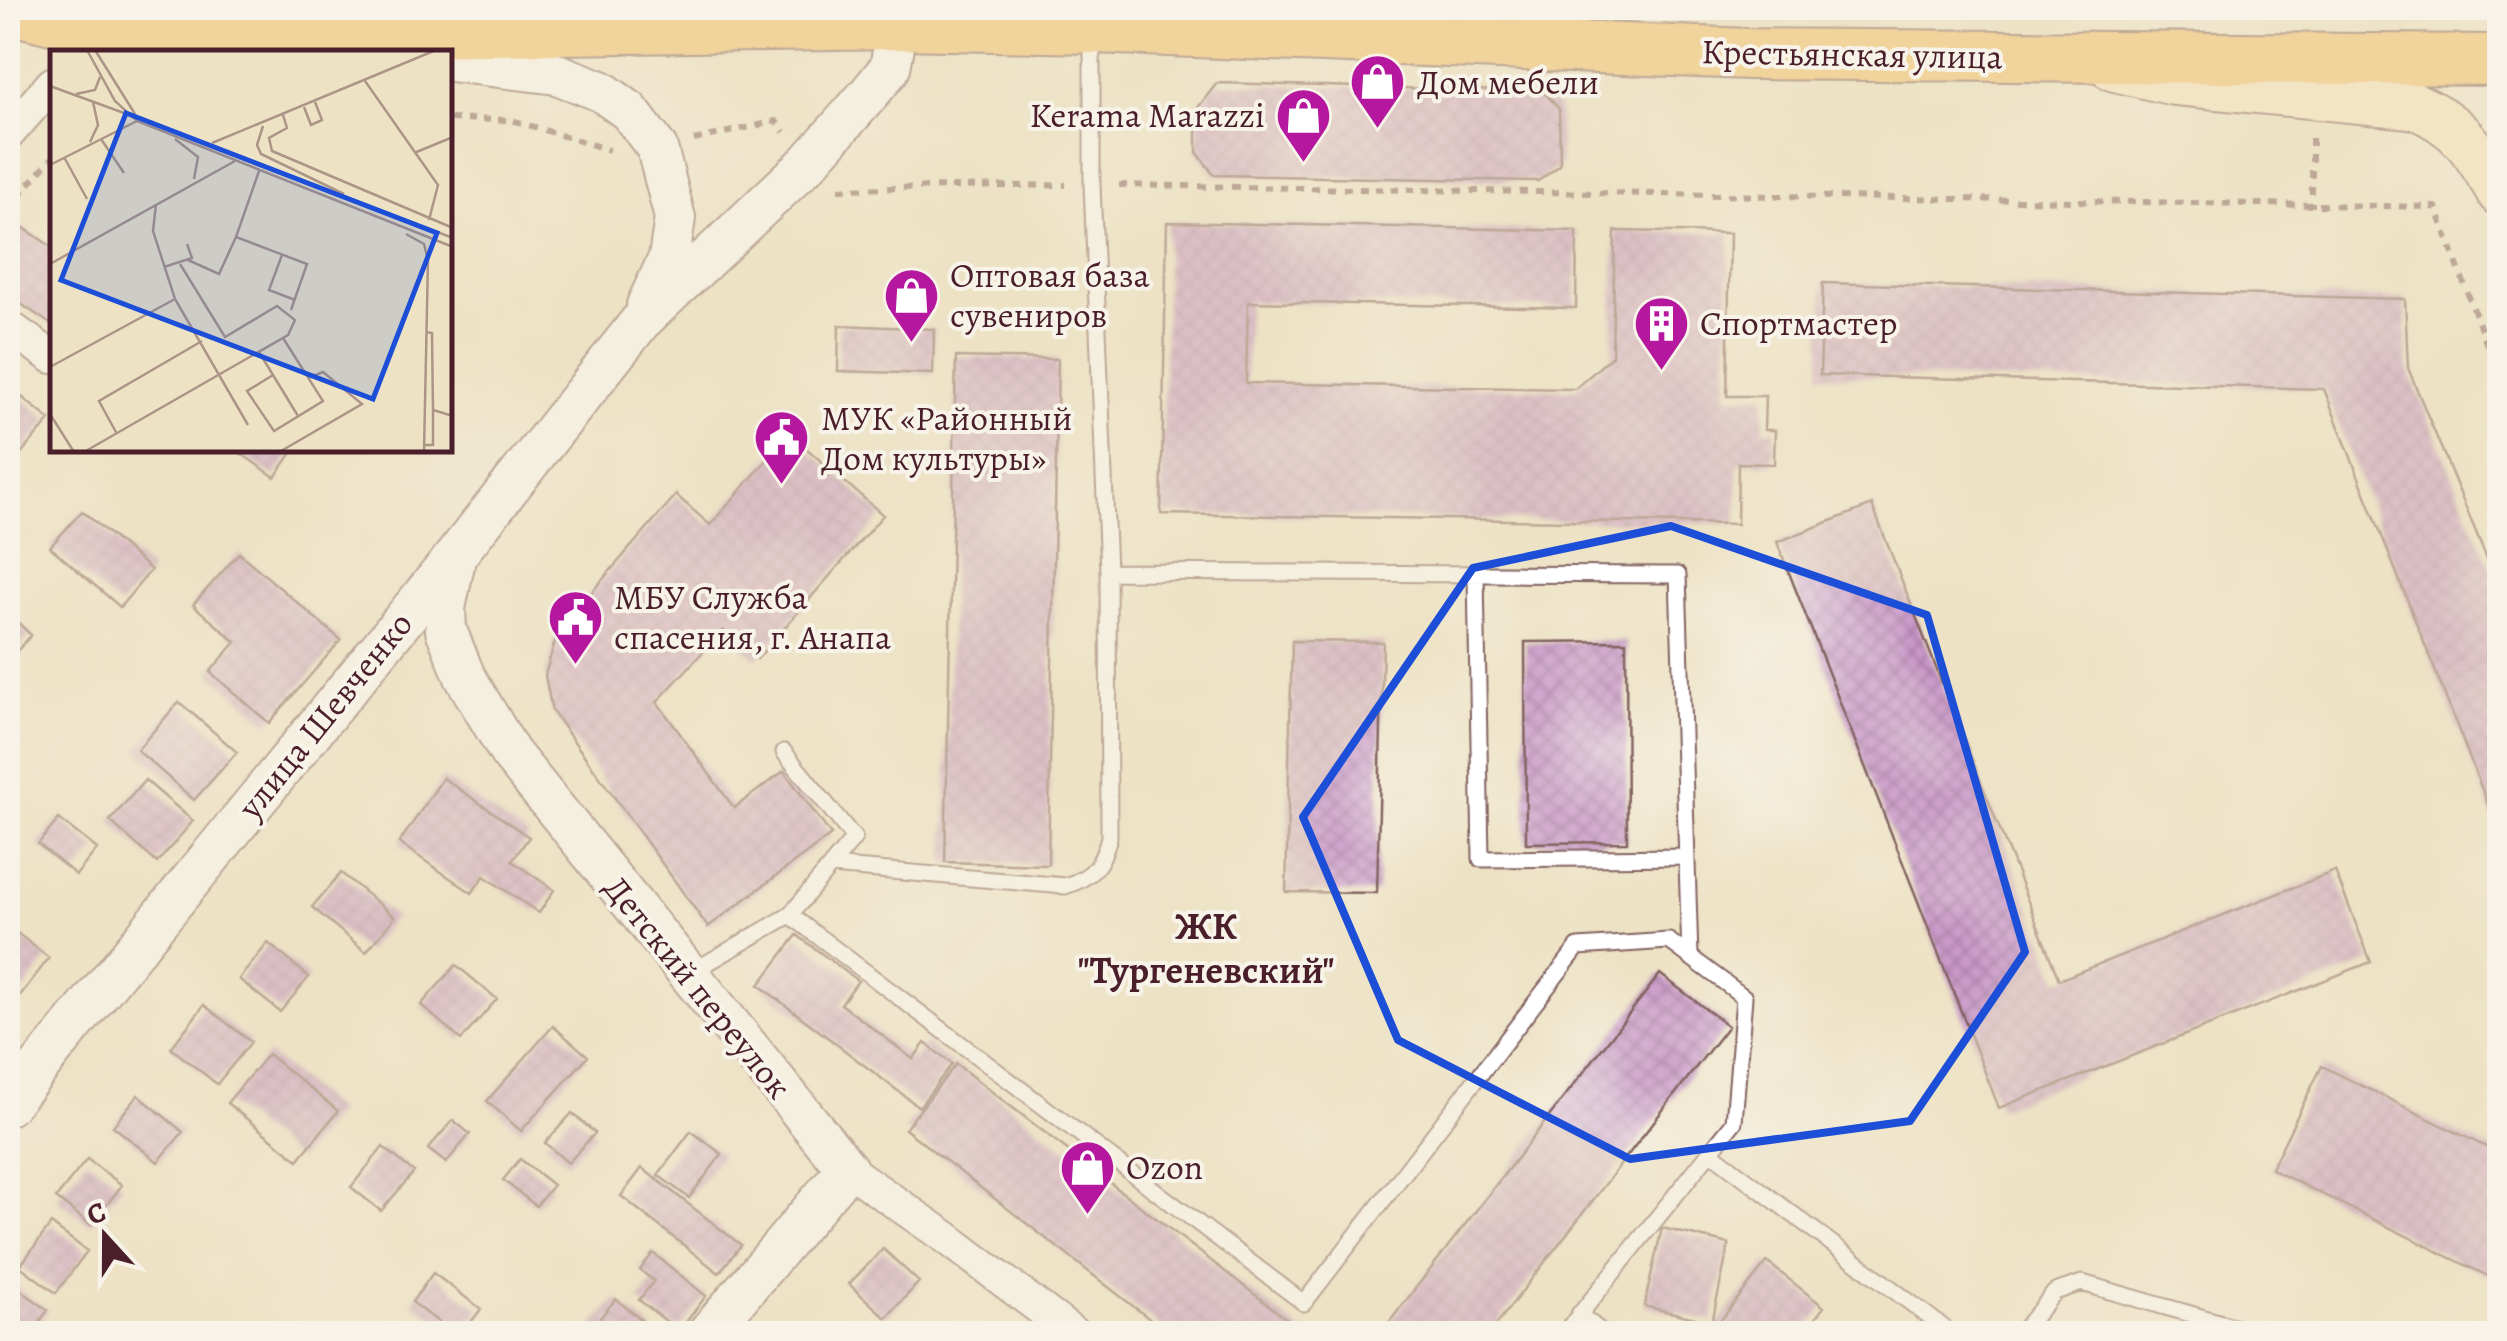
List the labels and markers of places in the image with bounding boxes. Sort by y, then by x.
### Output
shop icon: Дом мебели [1348,52,1408,131]
place label: Дом мебели [1417,58,1599,106]
shop icon: Kerama Marazzi [1274,85,1334,164]
place label: Kerama Marazzi [1030,91,1265,139]
place label: Оптовая база сувениров [950,251,1150,339]
shop icon: Оптовая база сувениров [881,265,941,344]
building icon: Спортмастер [1631,293,1691,372]
place label: Спортмастер [1700,299,1897,347]
place label: МУК «Районный Дом культуры» [821,394,1073,482]
public building icon: МУК «Районный Дом культуры» [752,408,812,487]
place label: МБУ Служба спасения, г. Анапа [614,573,891,661]
public building icon: МБУ Служба спасения, г. Анапа [545,587,605,666]
shop icon: Ozon [1057,1137,1117,1216]
place label: Ozon [1126,1143,1203,1191]

